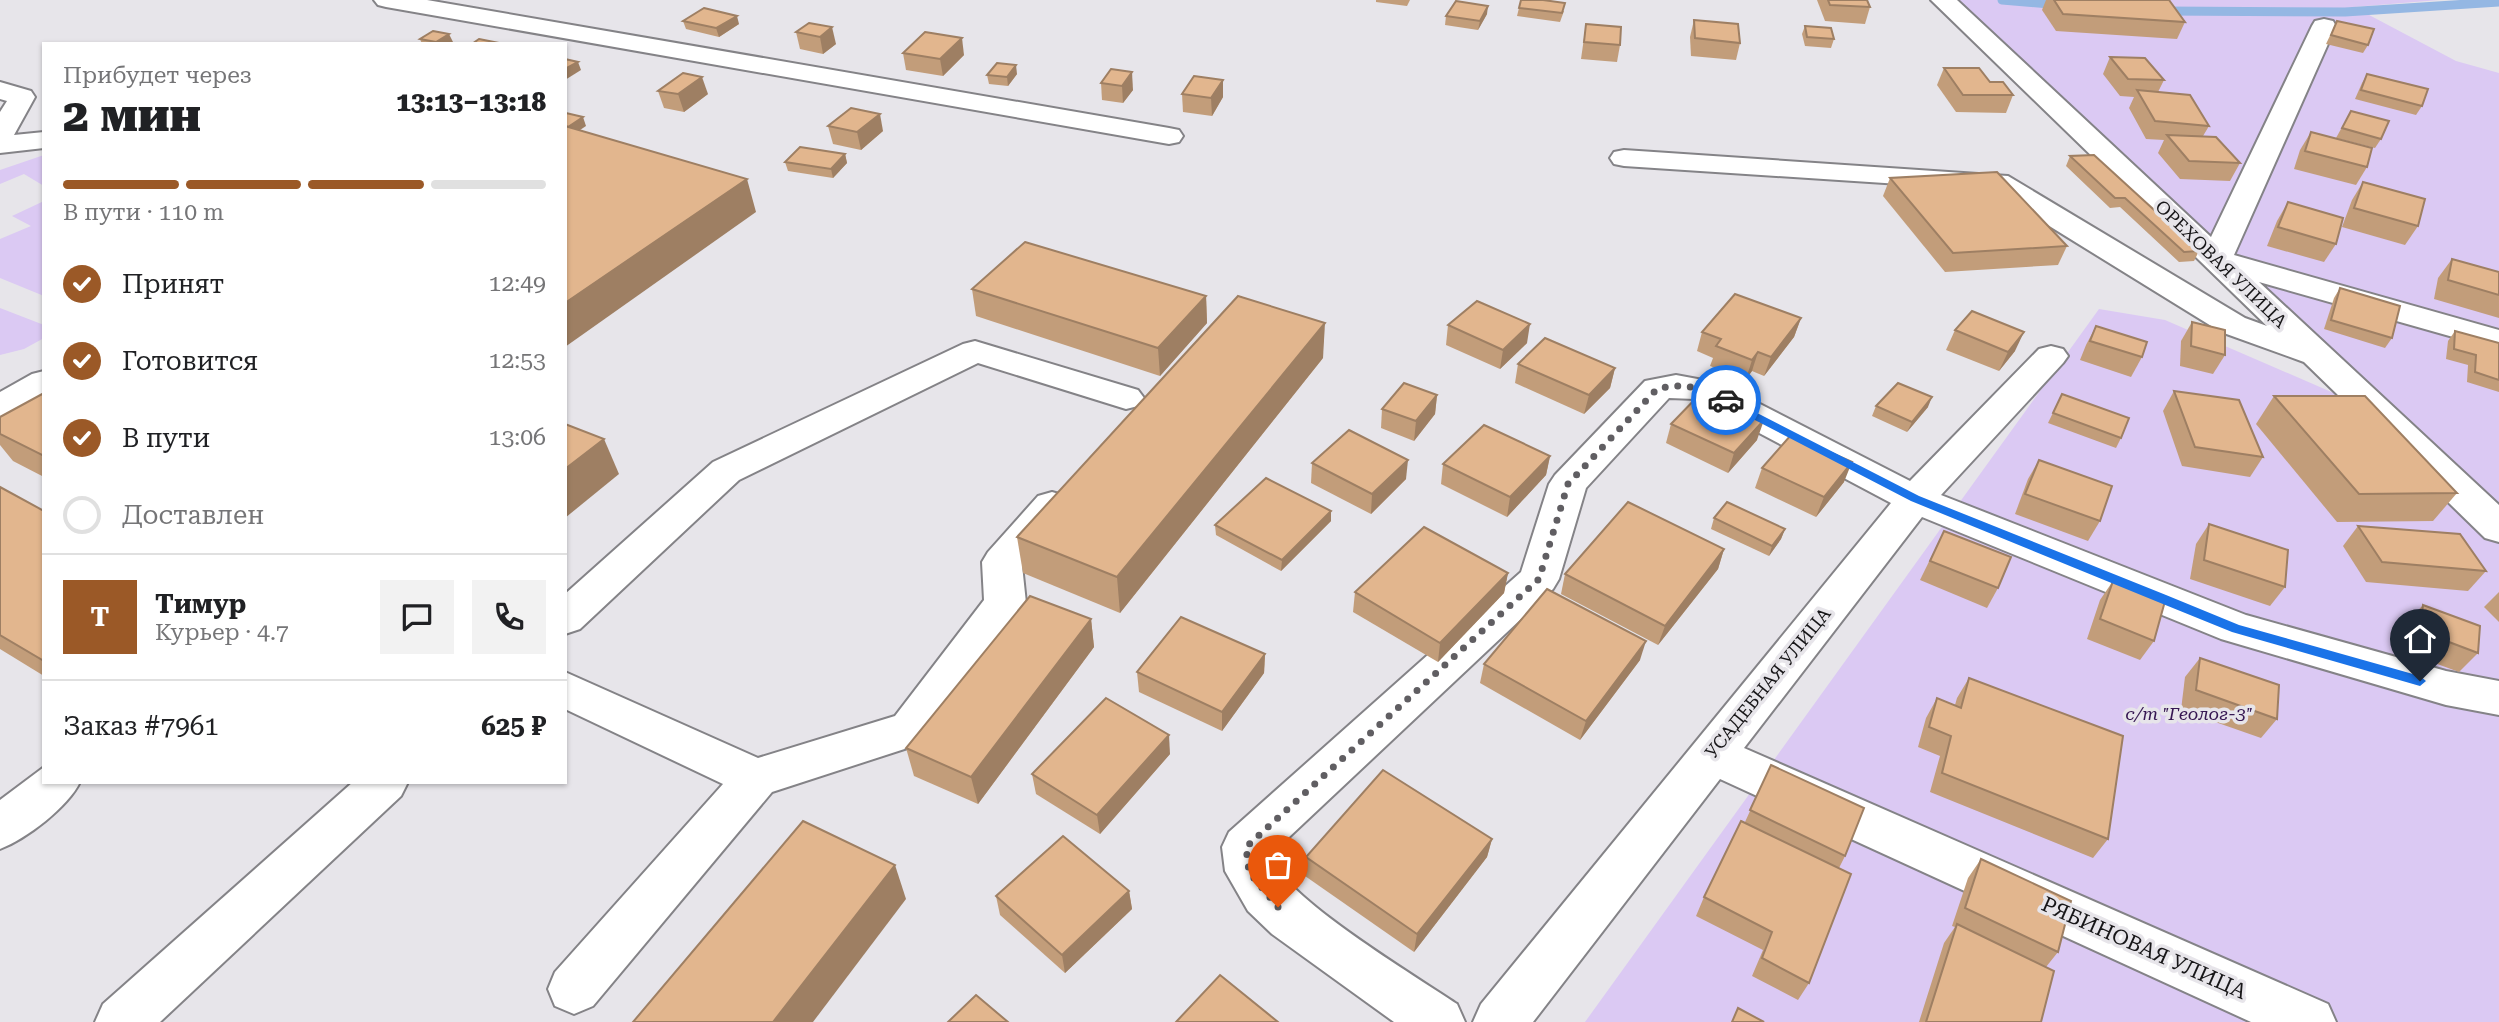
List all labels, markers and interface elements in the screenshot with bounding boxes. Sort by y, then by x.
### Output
text: Прибудет через [63,62,252,89]
text: 13:13–13:18 [396,87,546,117]
text: 2 мин [63,88,201,142]
street label: ОРЕХОВАЯ УЛИЦА [2151,195,2292,332]
text: В пути · 110 m [63,199,224,226]
icon: check [63,265,101,303]
text: Принят [122,269,224,299]
text: 12:49 [489,270,546,297]
icon: check [63,342,101,380]
text: Готовится [122,346,258,376]
text: 12:53 [489,347,546,374]
courier [1691,365,1761,435]
icon: car [1707,381,1745,419]
icon: check [63,419,101,457]
text: В пути [122,423,210,453]
text: 13:06 [489,424,546,451]
text: Доставлен [122,500,264,530]
button: chat [380,580,454,654]
button: phone [472,580,546,654]
text: Тимур [155,589,246,619]
text: Т [91,602,109,632]
street label: УСАДЕБНАЯ УЛИЦА [1700,603,1835,762]
pin [2390,609,2450,681]
text: Курьер · 4.7 [155,619,289,646]
icon: home [2401,620,2439,658]
park label: с/т "Геолог-3" [2125,703,2253,724]
text: Заказ #7961 [63,711,219,741]
text: 625 ₽ [481,711,546,741]
pin [1248,835,1308,907]
icon: bag [1259,846,1297,884]
street label: РЯБИНОВАЯ УЛИЦА [2038,892,2250,1004]

